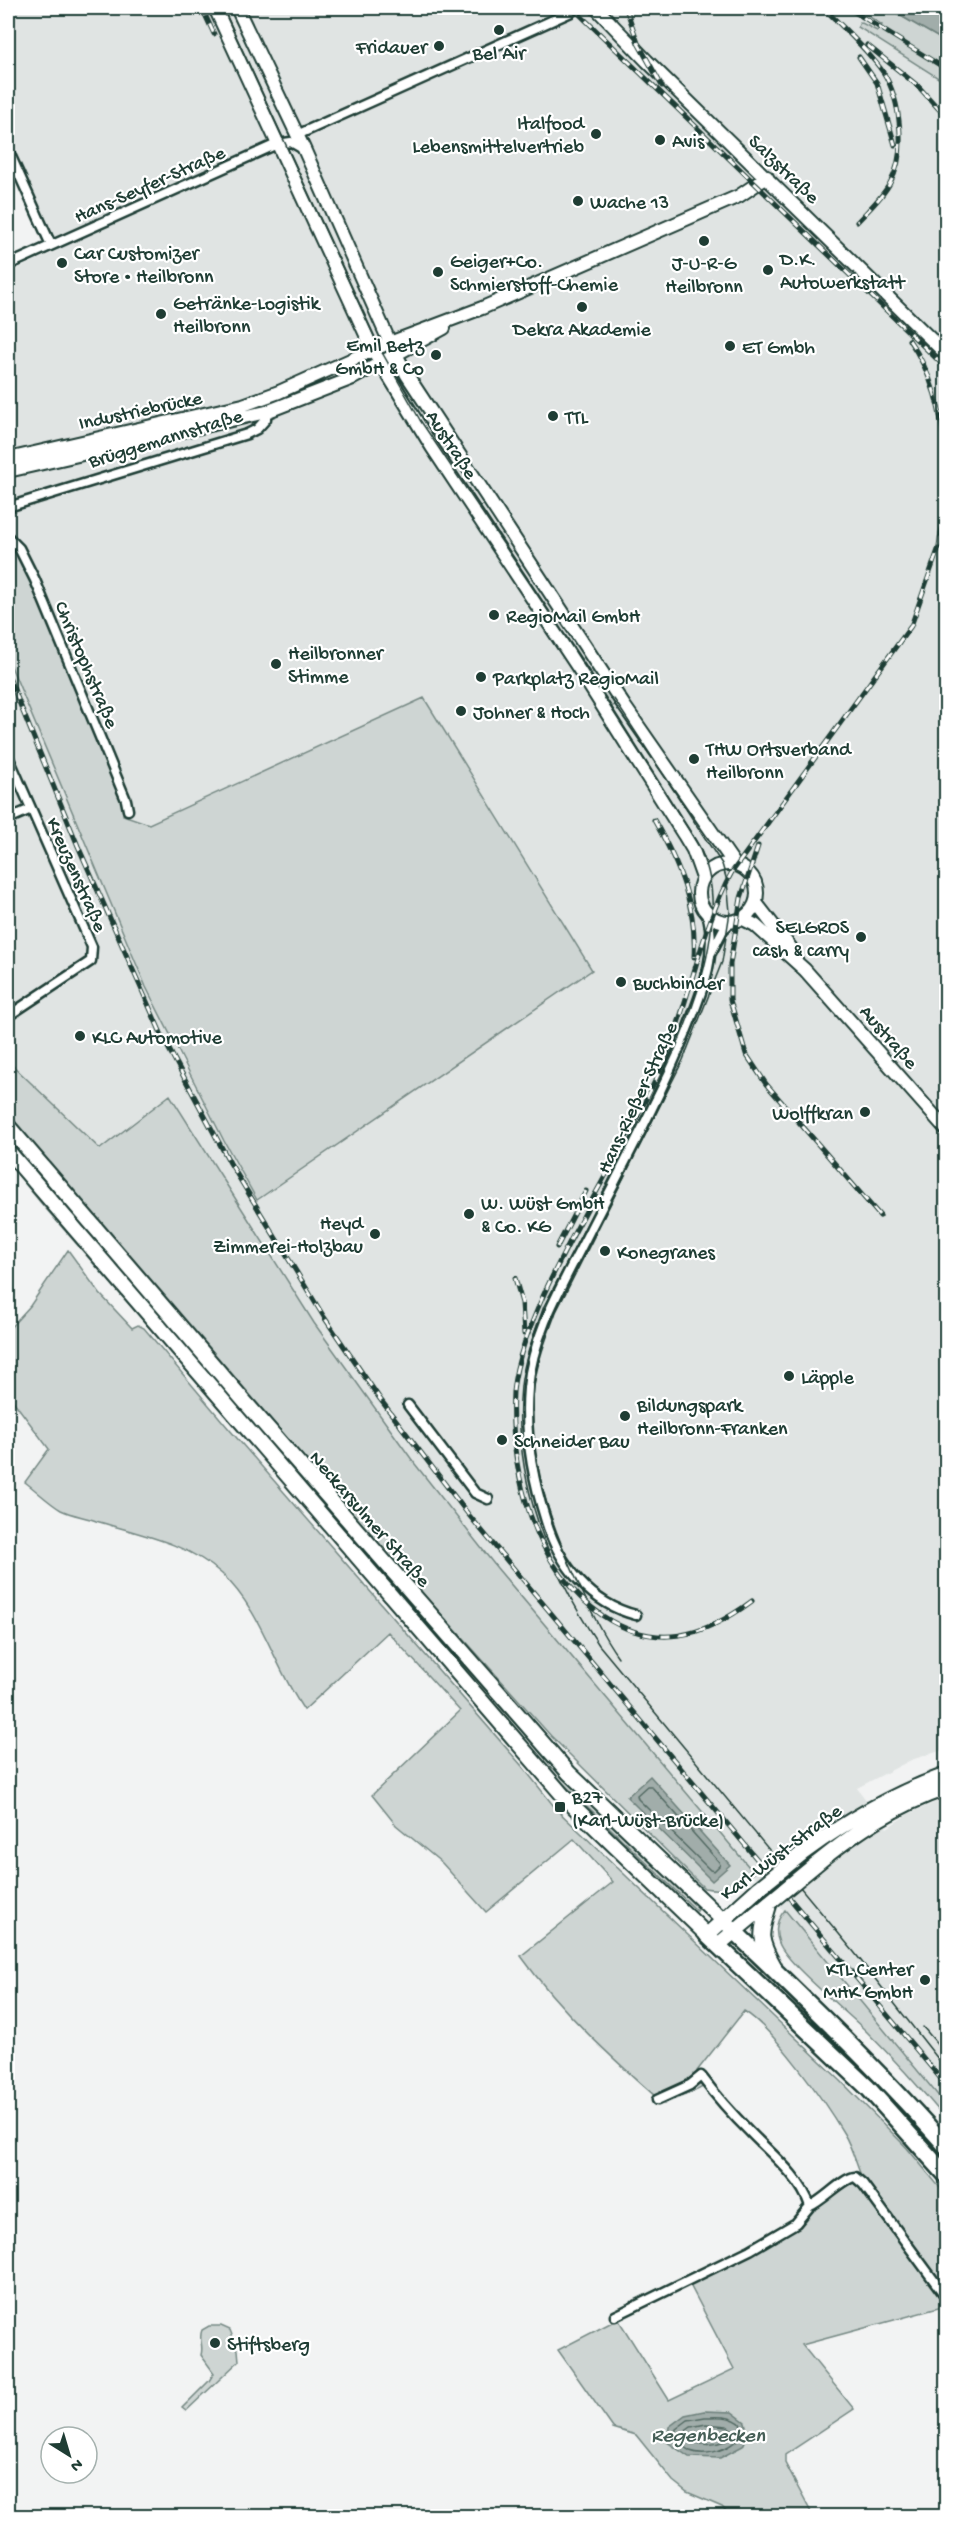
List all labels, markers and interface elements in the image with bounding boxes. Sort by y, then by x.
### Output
marker: Bel Air [492,23,506,37]
place label: Fridauer [355,38,429,61]
marker: Fridauer [432,39,446,53]
place label: Bel Air [472,44,527,67]
place label: Italfood Lebensmittelvertrieb [412,114,586,160]
marker: Italfood Lebensmittelvertrieb [589,127,603,141]
street label: Salzstraße [742,131,823,210]
place label: Avis [672,132,705,155]
marker: Avis [653,133,667,147]
street label: Hans-Seyfer-Straße [71,142,230,230]
place label: Wache 13 [590,193,669,216]
marker: Wache 13 [571,194,585,208]
marker: J⁃U⁃R⁃G Heilbronn [697,234,711,248]
place label: Car Customizer Store • Heilbronn [74,244,214,290]
place label: D.K. Autowerkstatt [778,250,906,296]
place label: Geiger+Co. Schmierstoff-Chemie [450,252,619,298]
place label: J⁃U⁃R⁃G Heilbronn [665,254,743,300]
marker: Car Customizer Store • Heilbronn [55,256,69,270]
marker: D.K. Autowerkstatt [761,263,775,277]
marker: Geiger+Co. Schmierstoff-Chemie [431,265,445,279]
place label: Getränke-Logistik Heilbronn [173,294,322,340]
marker: Dekra Akademie [575,300,589,314]
marker: Getränke-Logistik Heilbronn [154,307,168,321]
place label: Dekra Akademie [511,320,652,343]
place label: Emil Betz GmbH & Co [335,336,425,382]
place label: ET Gmbh [742,338,815,361]
marker: ET Gmbh [723,339,737,353]
marker: Emil Betz GmbH & Co [429,348,443,362]
street label: Industriebrücke [77,388,205,437]
street label: Brüggemannstraße [85,406,247,475]
street label: Austraße [419,407,481,485]
place label: TTL [564,408,588,431]
marker: TTL [546,409,560,423]
street label: Christophstraße [48,598,122,733]
place label: RegioMail GmbH [506,607,641,630]
marker: RegioMail GmbH [487,608,501,622]
place label: Heilbronner Stimme [288,644,385,690]
marker: Heilbronner Stimme [269,657,283,671]
place label: Parkplatz RegioMail [492,669,659,692]
marker: Parkplatz RegioMail [474,670,488,684]
place label: Johner & Hoch [473,703,590,726]
marker: Johner & Hoch [454,704,468,718]
place label: THW Ortsverband Heilbronn [705,740,853,786]
marker: THW Ortsverband Heilbronn [687,752,701,766]
street label: Kreuzenstraße [39,815,111,937]
place label: SELGROS cash & carry [752,918,850,964]
marker: SELGROS cash & carry [854,930,868,944]
place label: Buchbinder [632,974,726,997]
marker: Buchbinder [614,975,628,989]
street label: Austraße [853,1002,922,1076]
street label: Hans-Rießer-Straße [594,1018,685,1178]
place label: KLC Automotive [92,1028,223,1051]
marker: KLC Automotive [73,1029,87,1043]
place label: Wolffkran [772,1104,853,1127]
marker: Wolffkran [858,1105,872,1119]
place label: W. Wüst GmbH & Co. KG [481,1194,605,1240]
marker: W. Wüst GmbH & Co. KG [462,1207,476,1221]
place label: Heyd Zimmerei-Holzbau [213,1214,365,1260]
marker: Heyd Zimmerei-Holzbau [368,1227,382,1241]
place label: Konegranes [617,1243,716,1266]
marker: Konegranes [598,1244,612,1258]
place label: Läpple [801,1368,855,1391]
marker: Läpple [782,1369,796,1383]
place label: Bildungspark Heilbronn-Franken [636,1396,788,1442]
marker: Bildungspark Heilbronn-Franken [618,1409,632,1423]
place label: Schneider Bau [514,1432,630,1455]
marker: Schneider Bau [495,1433,509,1447]
street label: Neckarsulmer Straße [303,1448,434,1594]
place label: B27 (Karl-Wüst-Brücke) [571,1788,724,1834]
marker: B27 (Karl-Wüst-Brücke) [553,1800,567,1814]
street label: Karl-Wüst-Straße [717,1800,848,1907]
place label: KTL Center MHK GmbH [823,1960,915,2006]
marker: KTL Center MHK GmbH [918,1973,932,1987]
place label: Stiftsberg [227,2335,310,2358]
marker: Stiftsberg [208,2336,222,2350]
north arrow [39,2425,99,2485]
water label: Regenbecken [651,2425,766,2450]
text: N [66,2453,86,2475]

